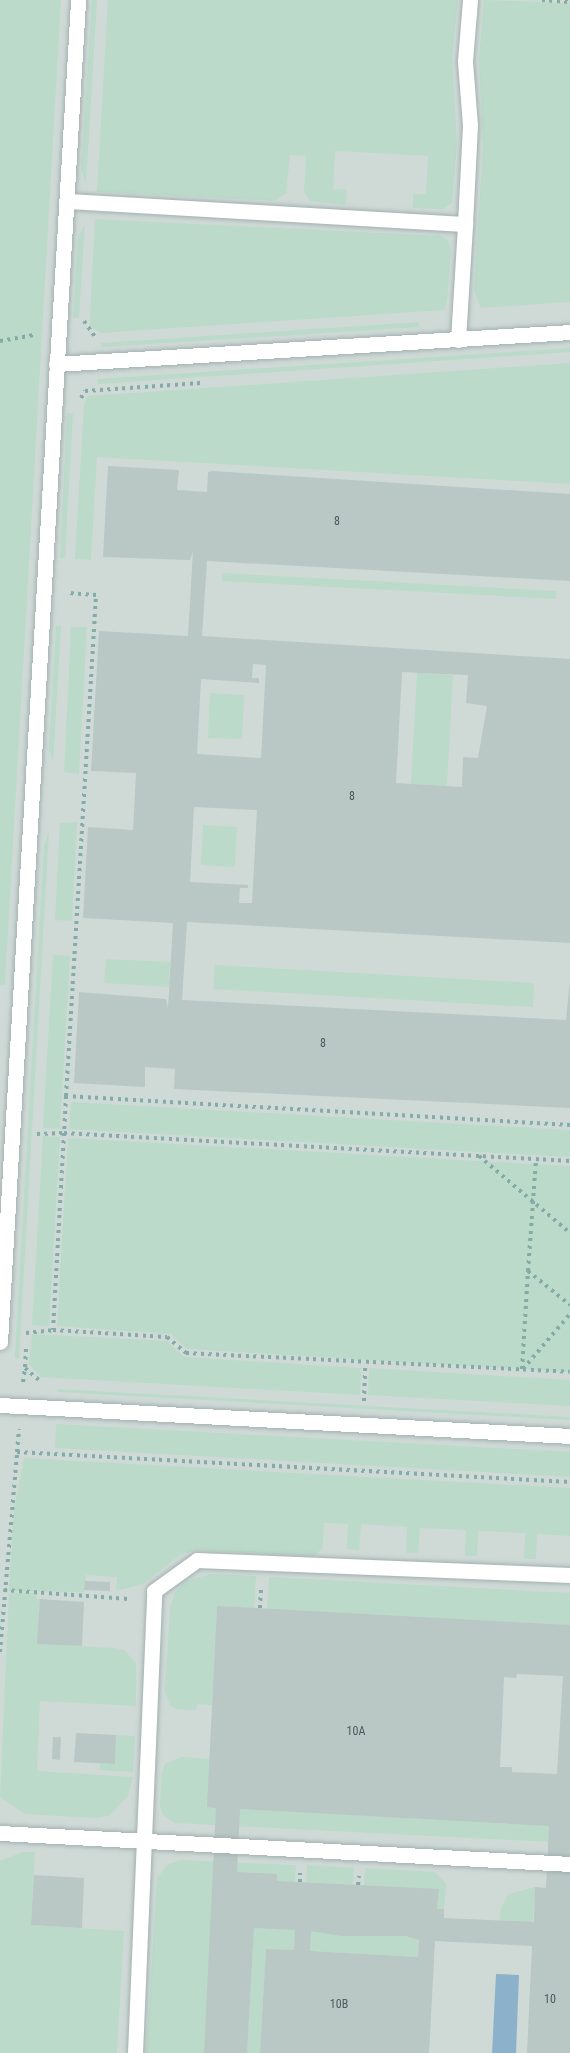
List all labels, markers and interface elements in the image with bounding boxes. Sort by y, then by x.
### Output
house number: 8 [334,515,340,529]
house number: 8 [349,790,355,804]
house number: 8 [320,1037,326,1051]
house number: 10A [347,1725,365,1739]
house number: 10 [544,1993,556,2007]
house number: 10B [330,1998,348,2012]

